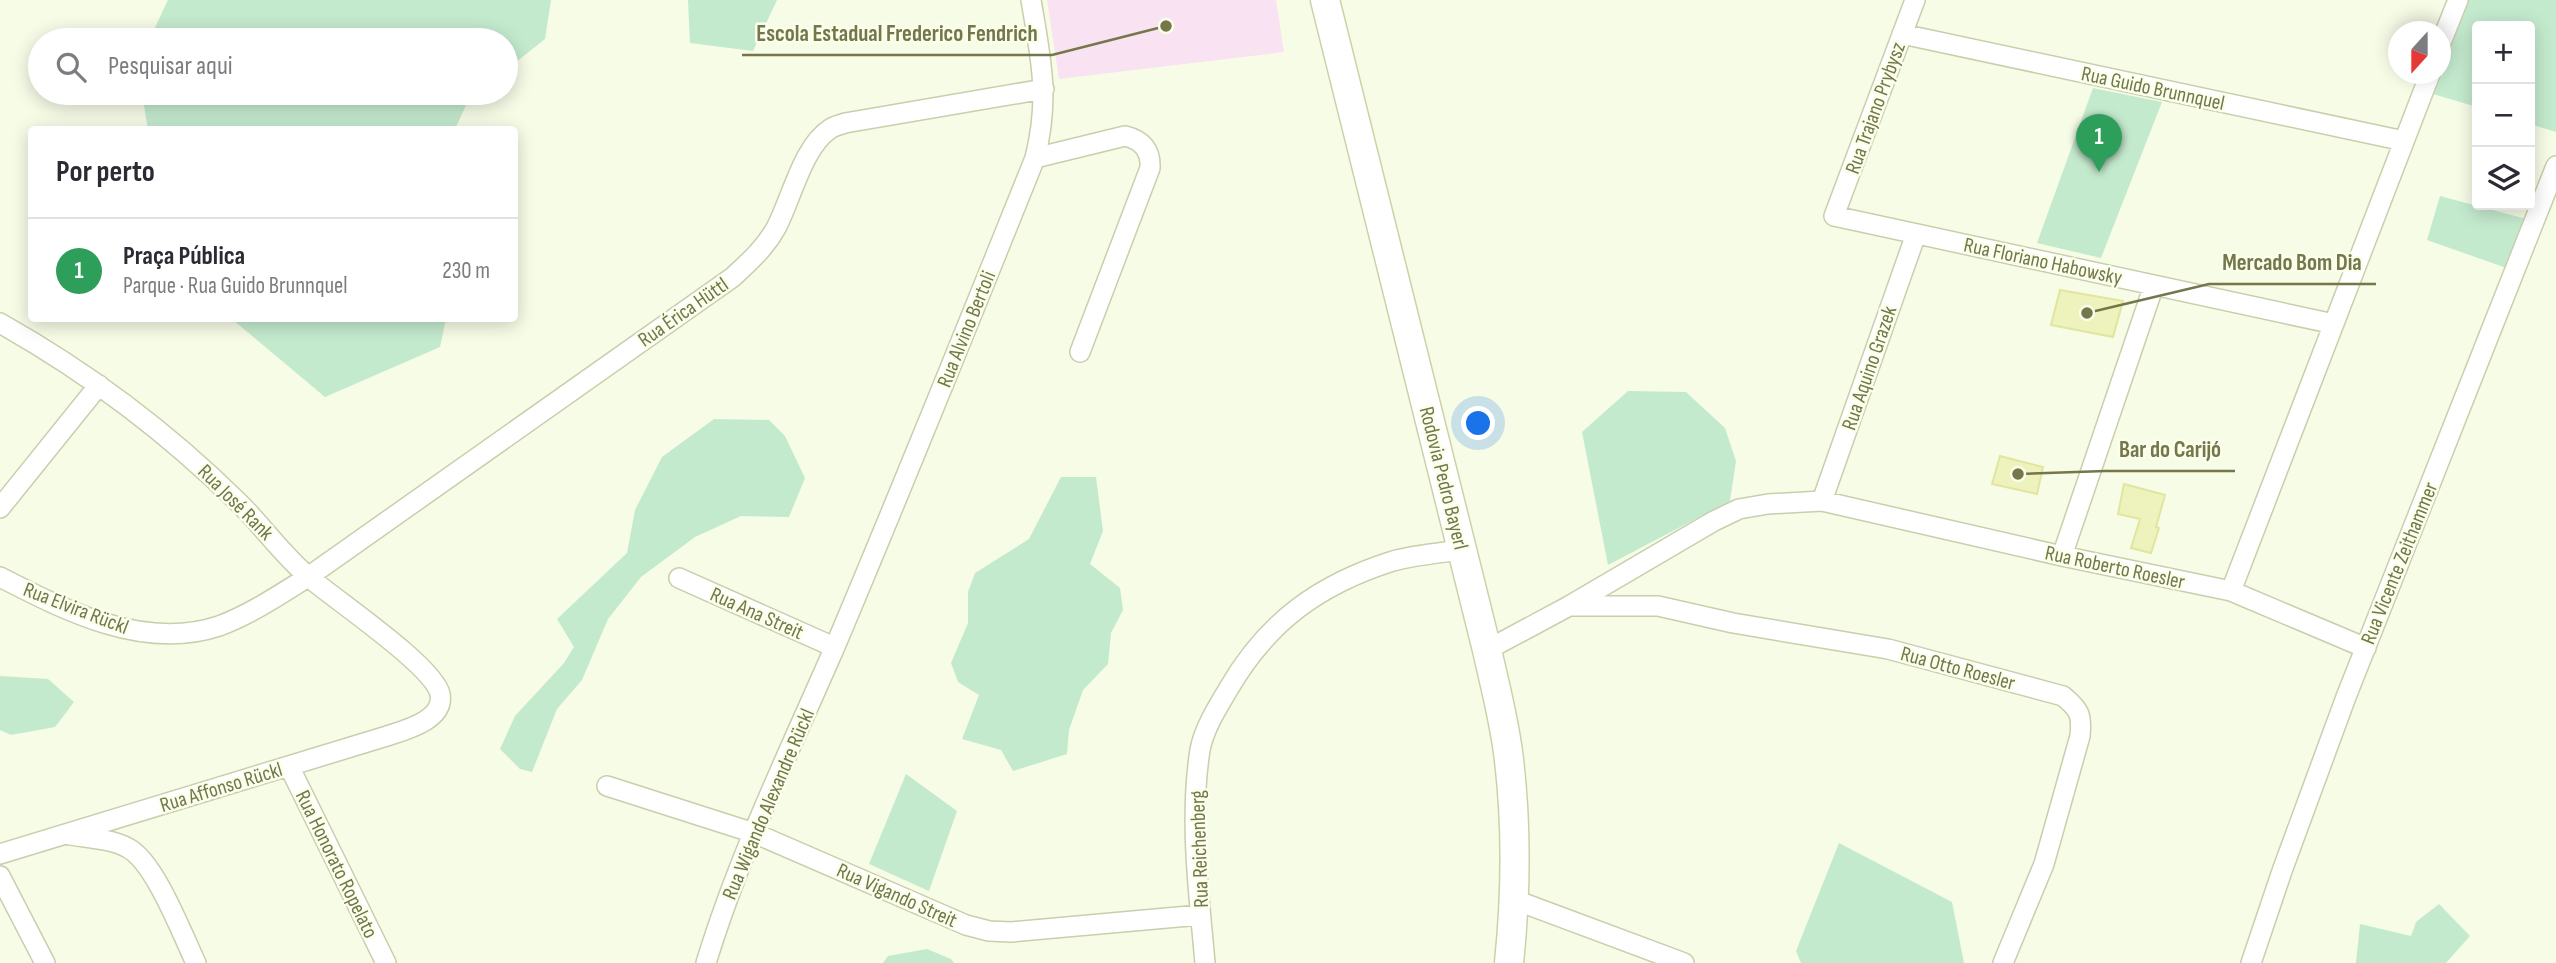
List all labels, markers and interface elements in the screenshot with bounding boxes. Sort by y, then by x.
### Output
callout: Escola Estadual Frederico Fendrich [742,11,1052,55]
text: Escola Estadual Frederico Fendrich [756,20,1038,48]
north arrow [2388,21,2451,84]
map controls [2472,21,2535,210]
button: + [2472,21,2535,84]
search box [28,28,518,105]
street label: Rua Trajano Prybysz [1840,39,1911,177]
icon: search [52,48,90,86]
text: Pesquisar aqui [108,51,233,82]
street label: Rua Guido Brunnquel [2079,61,2227,116]
button: − [2472,84,2535,147]
pin: 1 [2076,114,2122,172]
button: layers [2472,147,2535,210]
text: Por perto [56,154,155,190]
street label: Rua Floriano Habowsky [1961,233,2124,290]
callout: Mercado Bom Dia [2209,240,2376,284]
text: Praça Pública [123,241,245,272]
text: Mercado Bom Dia [2222,249,2362,277]
text: 1 [74,257,84,285]
text: 230 m [442,257,490,285]
street label: Rua Alvino Bertoli [932,267,1001,391]
text: Parque · Rua Guido Brunnquel [123,272,348,300]
street label: Rua Érica Hüttl [633,272,733,353]
street label: Rua Aquino Grazek [1837,303,1902,434]
street label: Rodovia Pedro Bayerl [1414,404,1473,552]
your location [1461,406,1495,440]
callout: Bar do Carijó [2105,427,2235,471]
text: Bar do Carijó [2119,436,2221,464]
street label: Rua José Rank [193,459,279,545]
street label: Rua Vicente Zeithammer [2356,478,2443,648]
street label: Rua Roberto Roesler [2043,540,2187,595]
street label: Rua Elvira Rückl [20,577,132,640]
street label: Rua Ana Streit [706,582,807,645]
street label: Rua Otto Roesler [1898,641,2018,696]
street label: Rua Wigando Alexandre Rückl [717,705,820,903]
street label: Rua Affonso Rückl [157,757,285,818]
street label: Rua Honorato Ropelato [290,786,383,942]
street label: Rua Reichenberg [1185,790,1214,908]
street label: Rua Vigando Streit [833,858,961,933]

